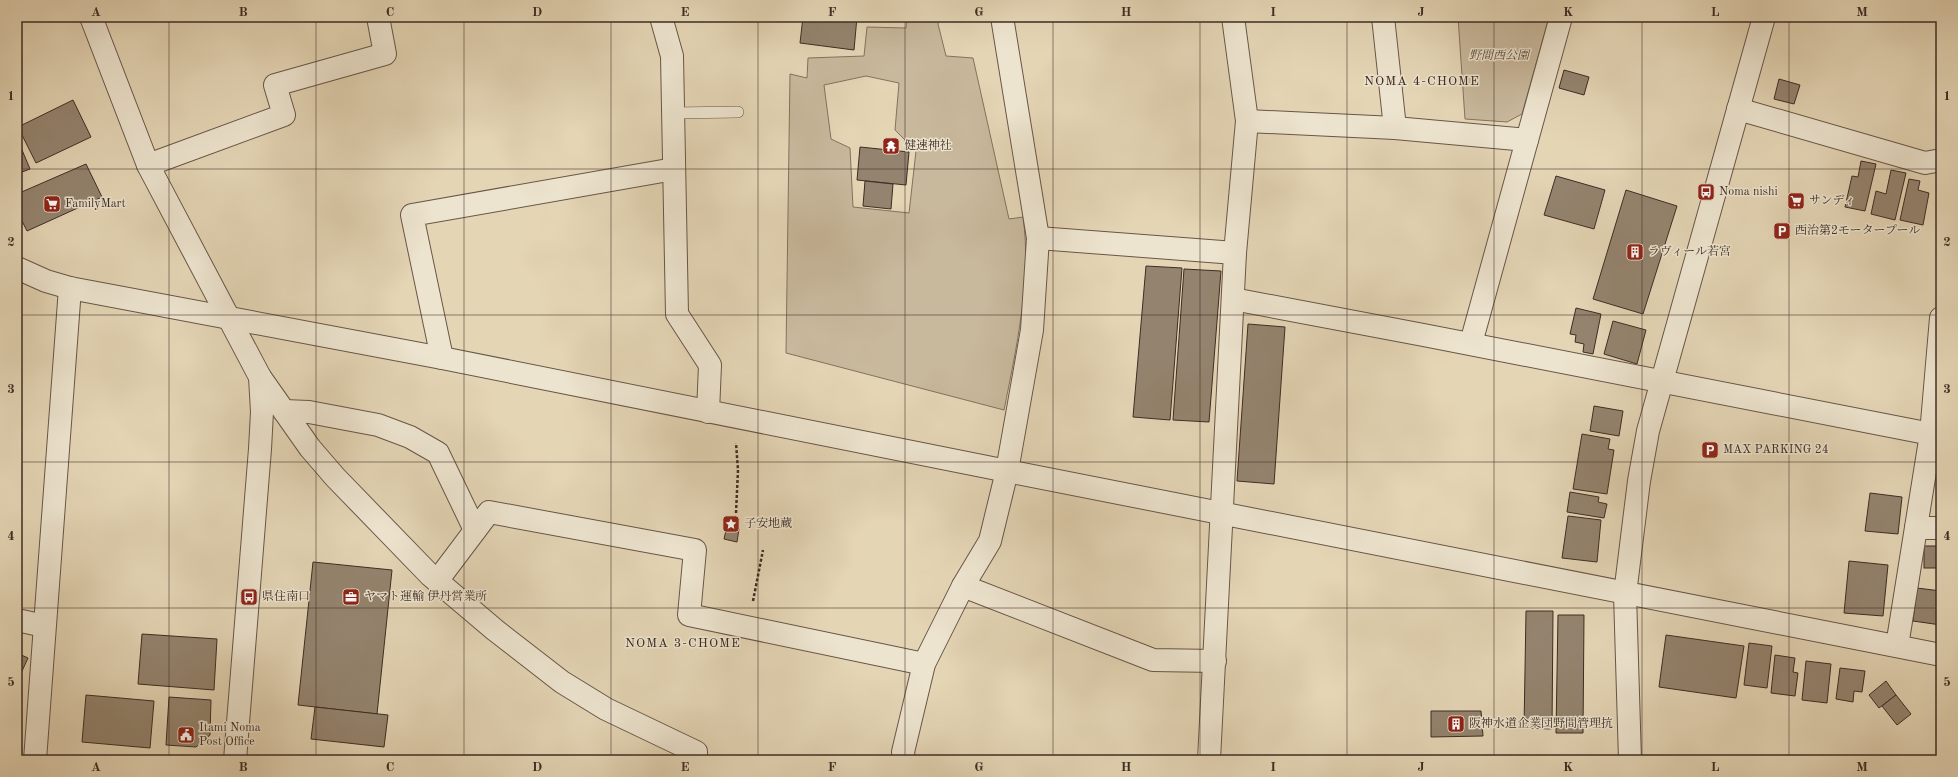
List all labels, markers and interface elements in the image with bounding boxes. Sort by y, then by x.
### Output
text: A [91,6,101,19]
text: B [238,6,248,19]
text: C [386,6,394,19]
text: D [532,6,542,19]
text: E [681,6,690,19]
text: F [828,6,837,19]
text: G [974,6,984,19]
text: H [1121,6,1132,19]
text: I [1270,6,1276,19]
text: J [1417,6,1425,19]
text: K [1563,6,1573,19]
text: L [1711,6,1720,19]
text: M [1856,6,1868,19]
park label: 野間西公園 [1469,49,1531,62]
district label: NOMA 4-CHOME [1364,75,1480,88]
text: 1 [7,90,15,103]
text: 1 [1943,90,1951,103]
temple icon: 健速神社 [881,136,901,156]
place label: 健速神社 [904,138,952,152]
bus stop icon: Noma nishi [1696,182,1716,202]
place label: Noma nishi [1719,186,1778,198]
supermarket icon: サンディ [1786,191,1806,211]
supermarket icon: FamilyMart [42,194,62,214]
place label: サンディ [1809,194,1855,207]
place label: FamilyMart [65,198,126,210]
parking icon: 西治第2モータープール [1772,221,1792,241]
place label: 西治第2モータープール [1795,223,1920,237]
text: 2 [7,236,15,249]
text: 2 [1943,236,1951,249]
building icon: ラヴィール若宮 [1625,242,1645,262]
place label: ラヴィール若宮 [1648,244,1731,258]
text: 3 [7,383,15,396]
text: 3 [1943,383,1951,396]
parking icon: MAX PARKING 24 [1700,440,1720,460]
place label: MAX PARKING 24 [1723,444,1829,456]
place icon: 子安地蔵 [721,514,741,534]
place label: 子安地蔵 [744,516,792,530]
text: 4 [7,530,15,543]
text: 4 [1943,530,1951,543]
bus stop icon: 県住南口 [239,587,259,607]
office icon: ヤマト運輸 伊丹営業所 [341,587,361,607]
place label: 県住南口 [262,589,310,603]
place label: ヤマト運輸 伊丹営業所 [364,589,487,603]
district label: NOMA 3-CHOME [625,637,741,650]
text: 5 [7,676,15,689]
text: 5 [1943,676,1951,689]
building icon: 阪神水道企業団野間管理抗 [1446,714,1466,734]
place label: 阪神水道企業団野間管理抗 [1469,716,1613,730]
place label: Itami Noma Post Office [199,722,261,748]
public building icon: Itami Noma Post Office [176,725,196,745]
text: A [91,761,101,774]
text: B [238,761,248,774]
text: C [386,761,394,774]
text: D [532,761,542,774]
text: E [681,761,690,774]
text: F [828,761,837,774]
text: G [974,761,984,774]
text: H [1121,761,1132,774]
text: I [1270,761,1276,774]
text: J [1417,761,1425,774]
text: K [1563,761,1573,774]
text: L [1711,761,1720,774]
text: M [1856,761,1868,774]

